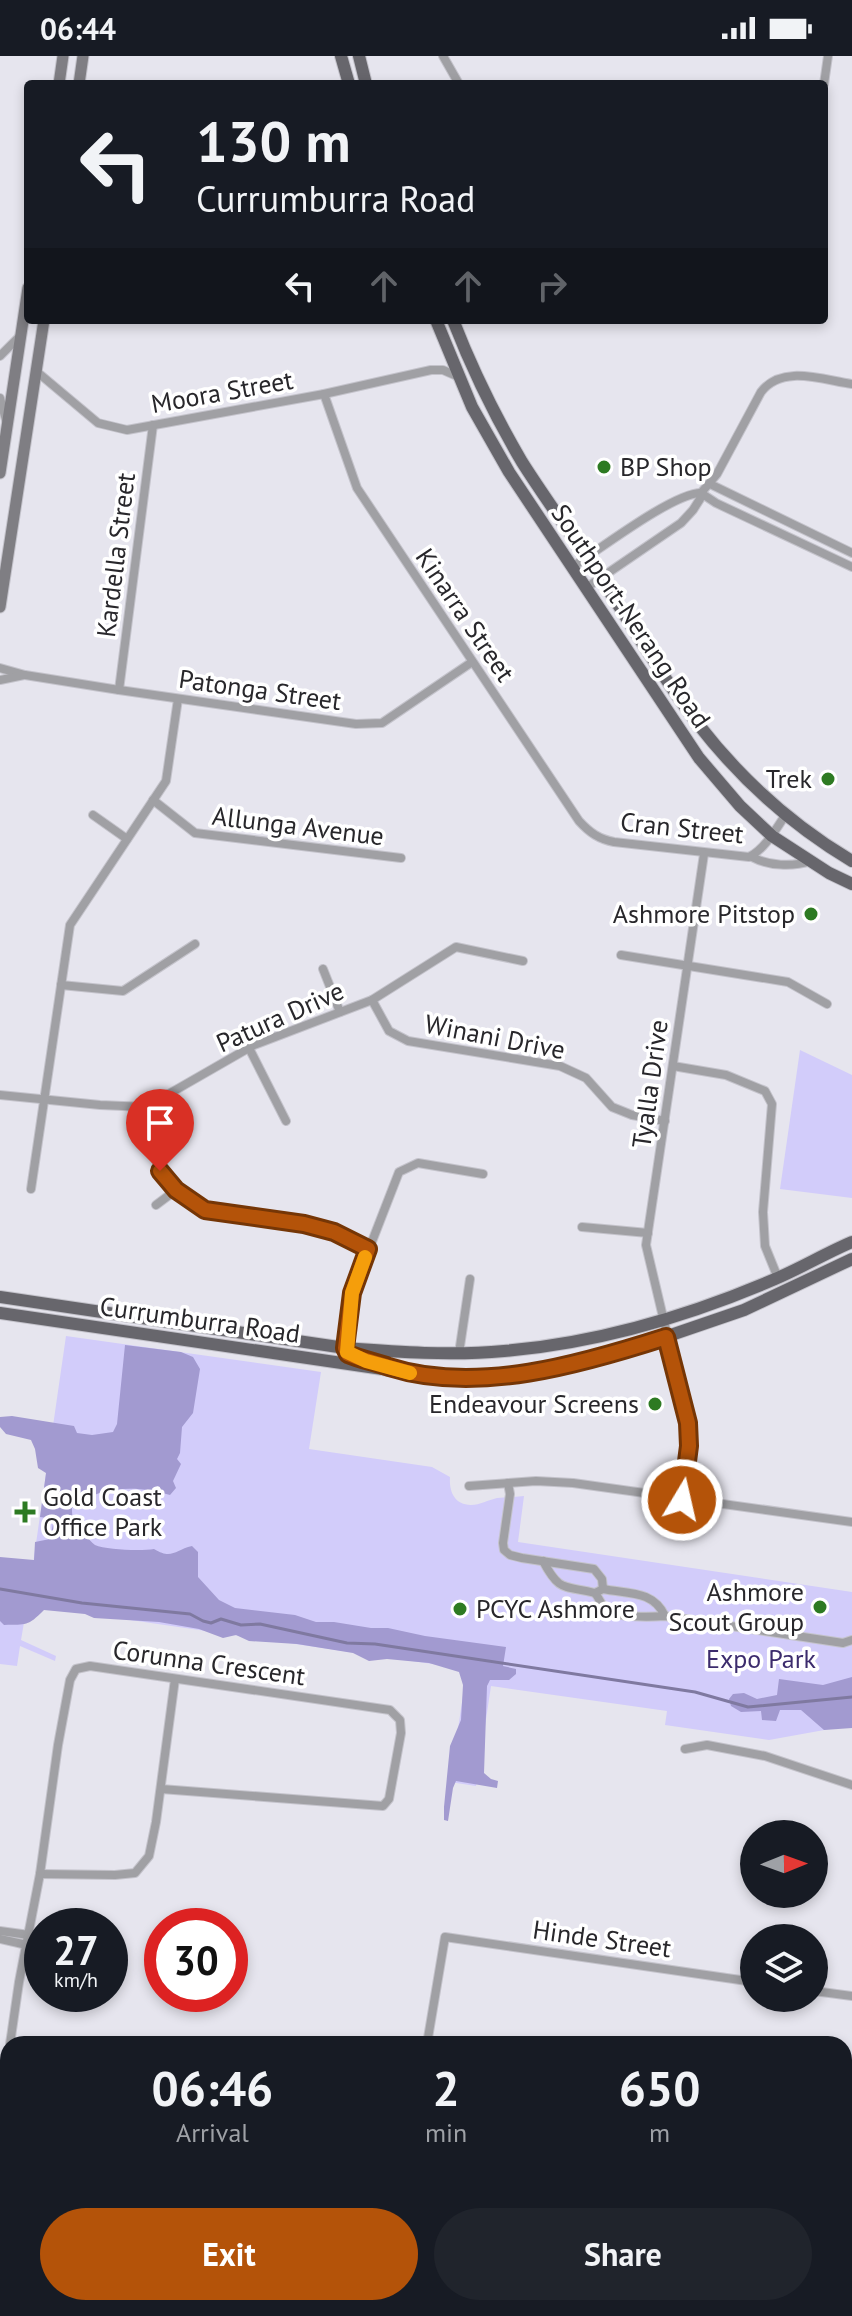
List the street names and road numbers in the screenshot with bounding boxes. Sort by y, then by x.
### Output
street label: Moora Street [148,363,296,420]
street label: Kardella Street [89,471,142,639]
street label: Southport-Nerang Road [544,498,718,734]
street label: Kinarra Street [409,542,522,688]
street label: Patonga Street [177,662,343,717]
street label: Allunga Avenue [210,799,386,852]
street label: Cran Street [619,805,745,850]
street label: Patura Drive [211,974,349,1059]
street label: Winani Drive [422,1007,568,1066]
street label: Tyalla Drive [624,1018,675,1150]
street label: Currumburra Road [98,1289,302,1350]
street label: Corunna Crescent [111,1633,307,1692]
street label: Hinde Street [531,1912,673,1965]

